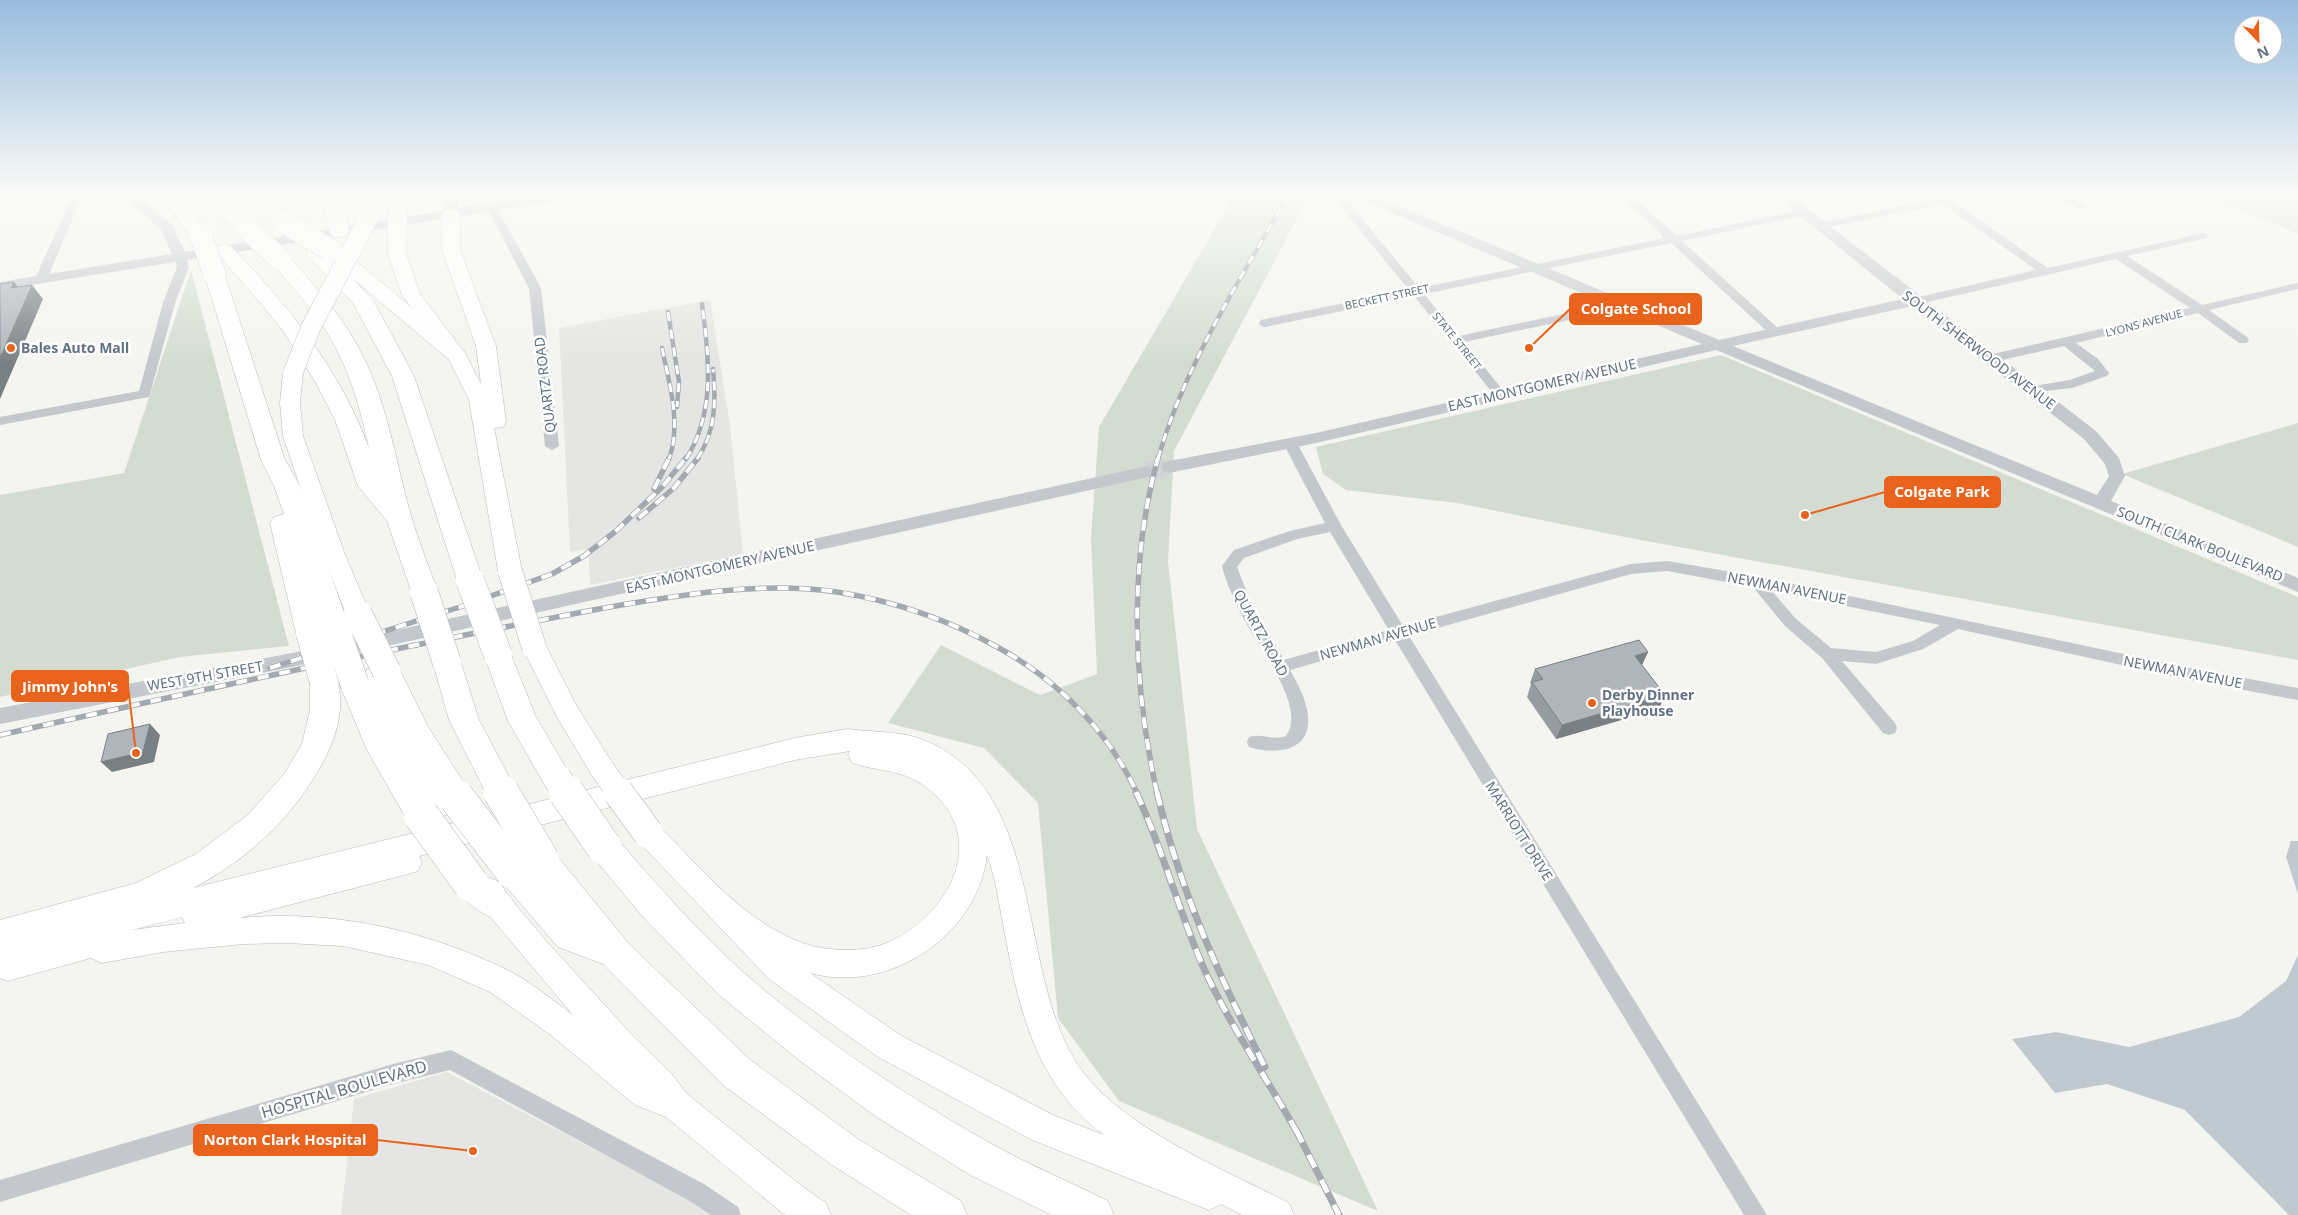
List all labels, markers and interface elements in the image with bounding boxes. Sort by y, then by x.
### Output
north arrow [2233,15,2283,65]
text: N [2254,41,2272,63]
street label: BECKETT STREET [1343,280,1430,313]
street label: SOUTH SHERWOOD AVENUE [1899,286,2060,413]
callout: Colgate School [1570,294,1701,324]
text: Colgate School [1581,298,1691,318]
street label: LYONS AVENUE [2104,305,2184,340]
street label: STATE STREET [1430,309,1485,373]
street label: QUARTZ ROAD [529,336,560,434]
place label: Bales Auto Mall [21,338,129,357]
marker: Bales Auto Mall [5,342,17,354]
street label: EAST MONTGOMERY AVENUE [1446,354,1638,415]
callout: Colgate Park [1885,477,2000,507]
text: Colgate Park [1894,481,1990,501]
street label: SOUTH CLARK BOULEVARD [2114,501,2286,586]
street label: EAST MONTGOMERY AVENUE [624,536,816,597]
street label: NEWMAN AVENUE [1726,567,1848,608]
street label: QUARTZ ROAD [1230,586,1293,680]
street label: NEWMAN AVENUE [1317,613,1438,664]
street label: NEWMAN AVENUE [2122,651,2244,692]
street label: WEST 9TH STREET [146,656,265,695]
callout: Jimmy John's [12,671,128,701]
text: Jimmy John's [20,676,118,696]
place label: Derby Dinner Playhouse [1602,685,1695,720]
marker: Derby Dinner Playhouse [1586,697,1598,709]
street label: MARRIOTT DRIVE [1481,778,1558,884]
street label: HOSPITAL BOULEVARD [259,1055,429,1123]
callout: Norton Clark Hospital [194,1125,377,1155]
text: Norton Clark Hospital [203,1129,367,1149]

